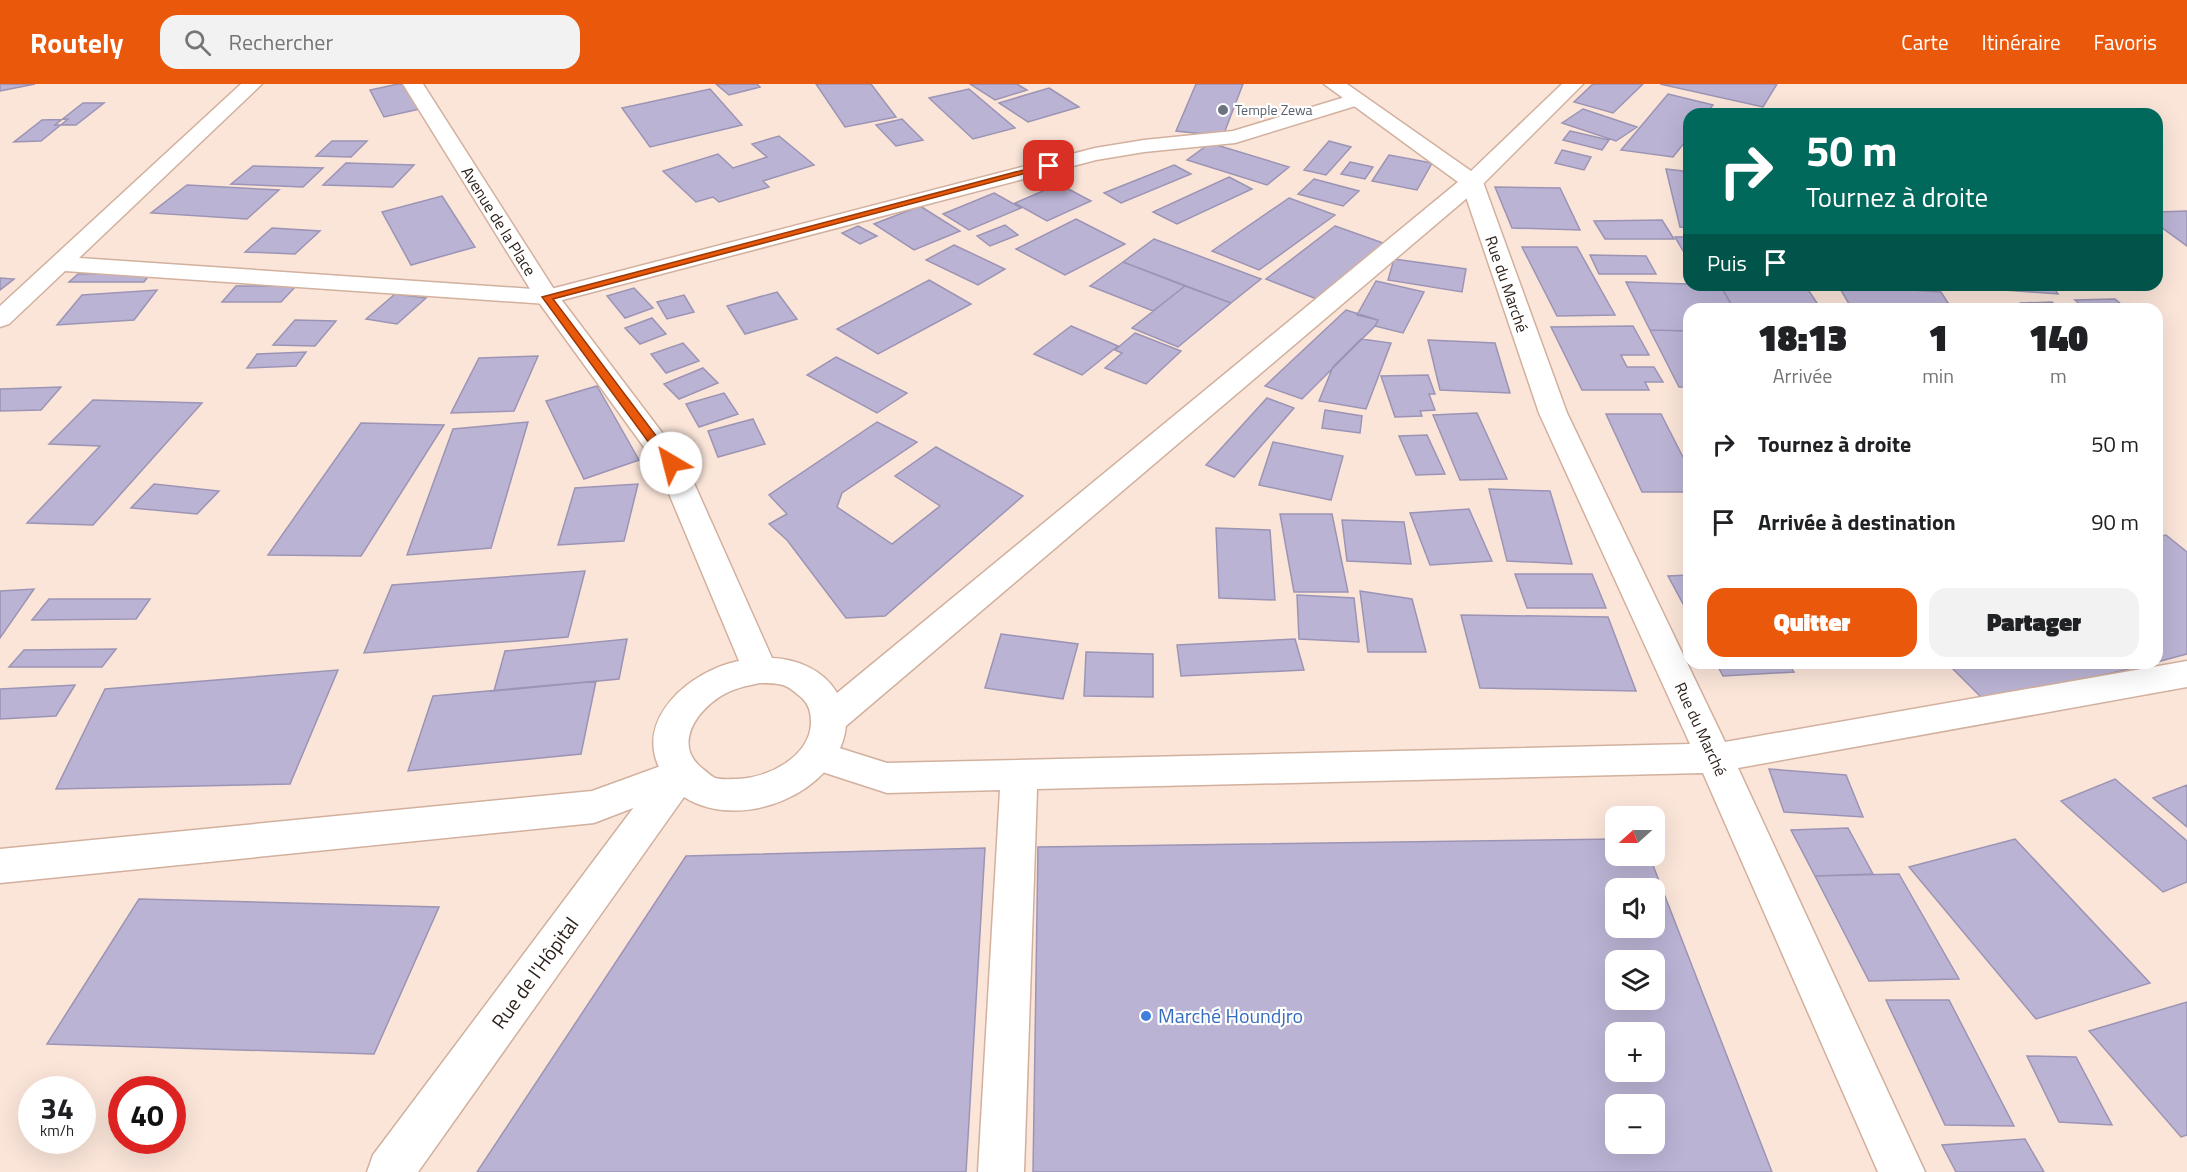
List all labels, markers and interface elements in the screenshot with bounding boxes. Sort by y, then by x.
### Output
search box [160,15,580,69]
text: Routely [30,21,124,64]
text: Rechercher [229,25,333,59]
icon: search [181,26,214,59]
text: Carte [1901,26,1949,58]
text: Itinéraire [1982,26,2061,58]
text: Favoris [2094,26,2157,58]
place label: Temple Zewa [1235,99,1313,120]
marker: Temple Zewa [1216,103,1230,117]
text: 50 m [1806,118,1898,182]
icon: right [1707,132,1785,210]
pin [1023,140,1074,191]
icon: arrive [1032,149,1065,182]
street label: Avenue de la Place [456,162,542,280]
text: Tournez à droite [1806,176,1988,217]
street label: Rue du Marché [1479,232,1535,336]
text: Puis [1707,246,1747,280]
icon: arrive [1759,246,1792,279]
text: 18:13 [1758,310,1847,365]
text: 1 [1928,310,1948,365]
text: 140 [2029,310,2088,365]
text: Arrivée [1773,360,1832,391]
text: min [1922,360,1954,391]
text: m [2050,360,2067,391]
text: Tournez à droite [1758,427,1911,461]
text: 50 m [2091,427,2139,461]
icon: right [1707,428,1740,461]
position arrow [639,431,703,495]
text: Arrivée à destination [1758,505,1956,539]
text: 90 m [2091,505,2139,539]
icon: arrive [1707,506,1740,539]
button: Quitter [1707,588,1917,657]
button: Partager [1929,588,2139,657]
street label: Rue du Marché [1669,678,1733,780]
north arrow [1605,806,1665,866]
map controls [1605,806,1665,1154]
button: sound [1605,878,1665,938]
street label: Rue de l'Hôpital [483,910,586,1035]
button: layers [1605,950,1665,1010]
place label: Marché Houndjro [1158,1000,1303,1031]
marker: Marché Houndjro [1139,1009,1153,1023]
button: + [1605,1022,1665,1082]
speed limit sign: 40 [108,1076,186,1154]
text: 34 [40,1085,74,1131]
button: − [1605,1094,1665,1154]
text: km/h [40,1119,74,1142]

